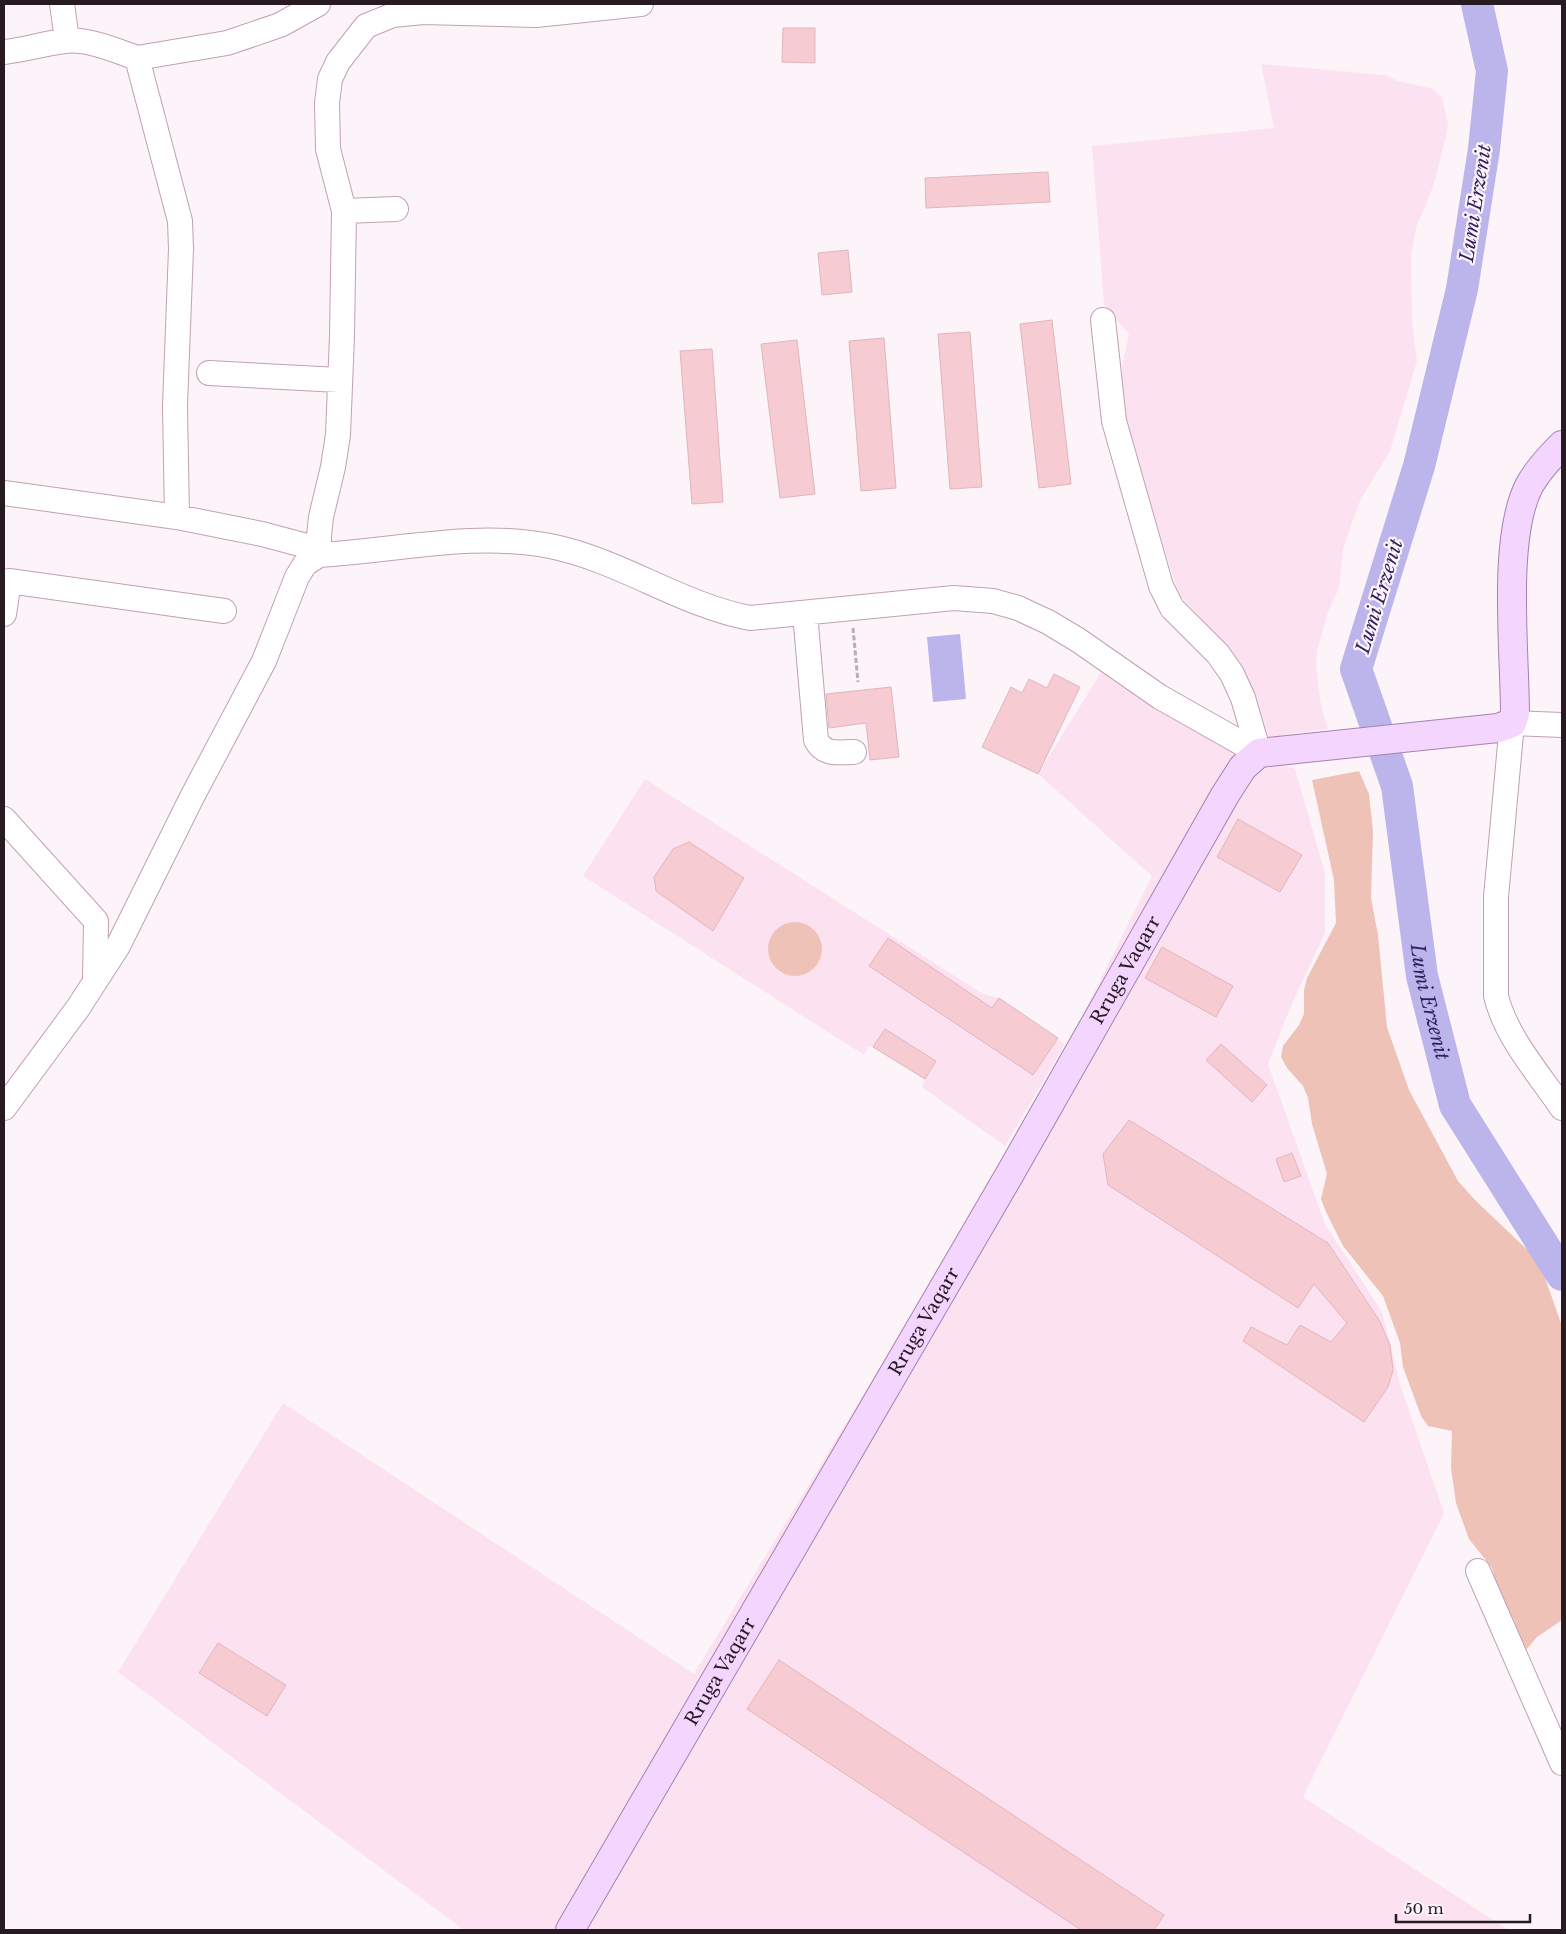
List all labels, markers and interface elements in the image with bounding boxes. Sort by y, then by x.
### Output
water label: Lumi Erzenit [1455,143,1496,264]
water label: Lumi Erzenit [1351,536,1408,657]
street label: Rruga Vaqarr [1086,912,1165,1028]
water label: Lumi Erzenit [1406,941,1454,1063]
street label: Rruga Vaqarr [884,1263,964,1379]
street label: Rruga Vaqarr [680,1613,761,1729]
scale bar [1396,1892,1530,1924]
text: 50 m [1404,1899,1444,1918]

